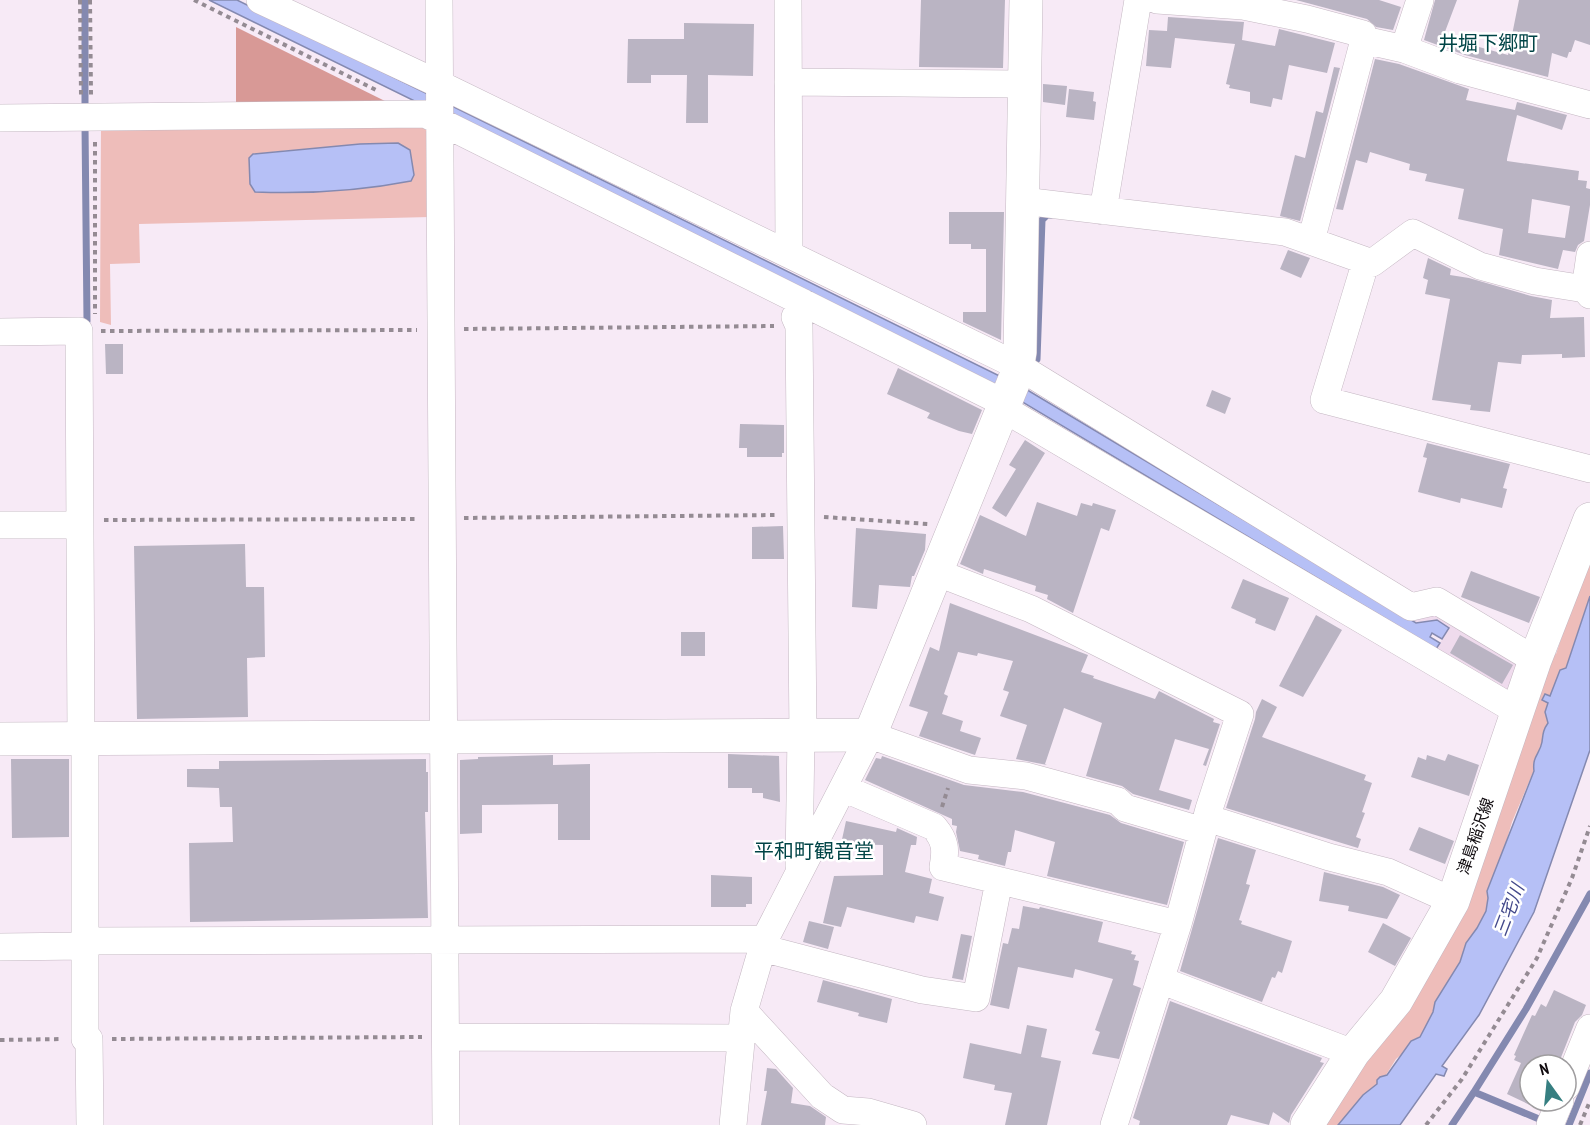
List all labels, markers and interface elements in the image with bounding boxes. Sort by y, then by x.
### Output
district label: 井堀下郷町 [1438,30,1538,56]
street label: 津島稲沢線 [1453,795,1497,877]
district label: 平和町観音堂 [754,838,874,864]
water label: 三宅川 [1488,879,1530,939]
north arrow [1518,1053,1578,1113]
text: N [1537,1058,1551,1079]

